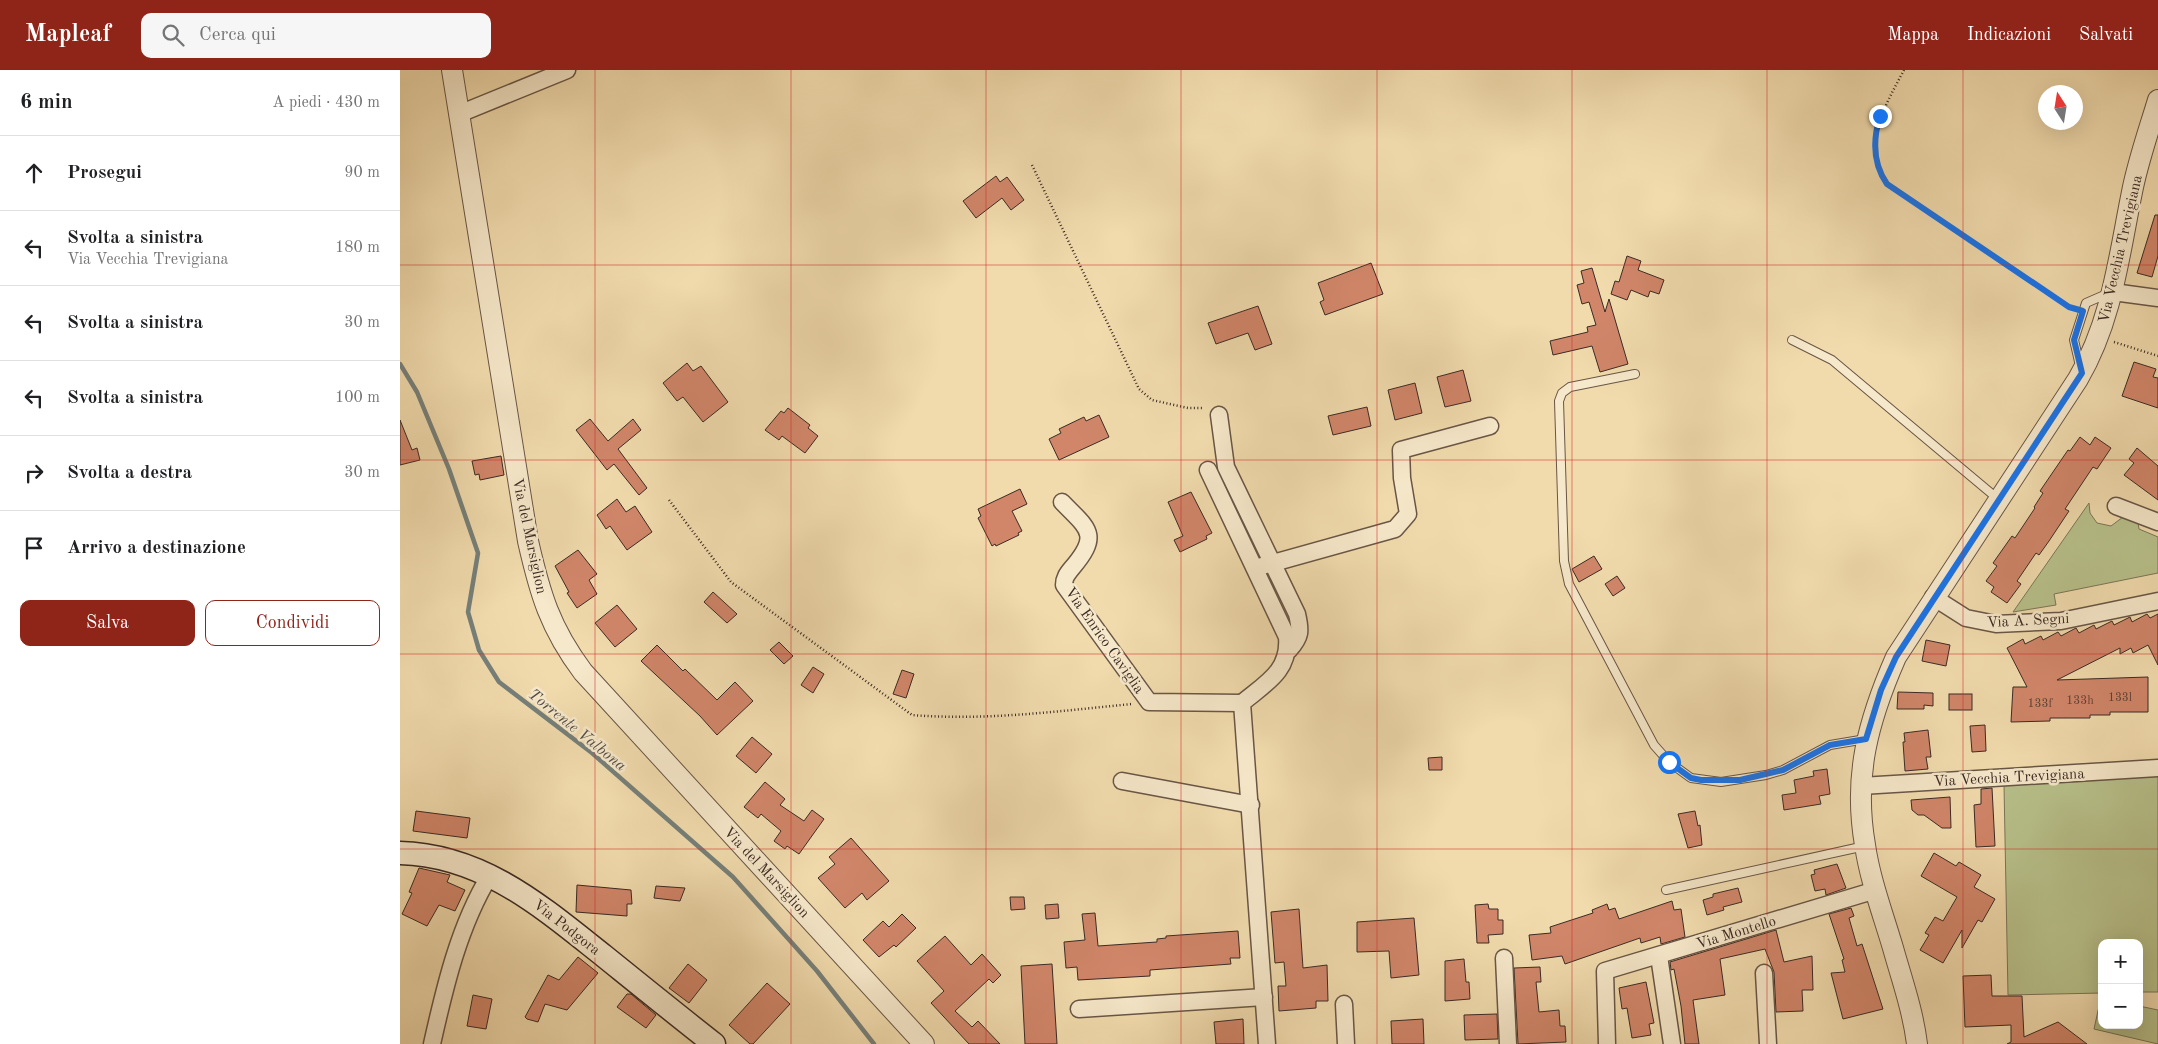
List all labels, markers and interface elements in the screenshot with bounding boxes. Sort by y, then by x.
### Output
search box [141,13,491,58]
icon: search [159,21,187,49]
text: Mapleaf [25,23,111,47]
text: Cerca qui [199,26,276,45]
text: Mappa [1887,26,1939,44]
text: Indicazioni [1967,26,2051,44]
text: Salvati [2079,26,2133,44]
north arrow [2038,85,2083,130]
text: 6 min [20,92,73,113]
text: A piedi · 430 m [272,95,380,111]
route end [1869,105,1892,128]
icon: ahead [20,159,48,187]
text: Prosegui [67,164,142,183]
text: 90 m [344,165,380,181]
street label: Via Vecchia Trevigiana [2097,173,2146,325]
text: Svolta a sinistra [67,229,203,248]
icon: left [20,234,48,262]
text: 180 m [335,240,380,256]
text: Via Vecchia Trevigiana [67,252,228,268]
icon: left [20,309,48,337]
text: Svolta a sinistra [67,314,203,333]
text: 30 m [344,315,380,331]
icon: left [20,384,48,412]
text: Svolta a sinistra [67,389,203,408]
text: 100 m [335,390,380,406]
icon: right [20,459,48,487]
text: Svolta a destra [67,464,192,483]
text: 30 m [344,465,380,481]
street label: Via del Marsiglion [509,477,548,596]
icon: arrive [20,534,48,562]
text: Arrivo a destinazione [67,539,246,558]
street label: Via Enrico Caviglia [1061,585,1146,697]
button: Salva [20,600,195,646]
button: Condividi [205,600,380,646]
street label: Via A. Segni [1986,612,2070,631]
water label: Torrente Valbona [525,686,629,775]
house number: 133l [2108,692,2132,704]
house number: 133h [2066,695,2094,707]
house number: 133f [2028,698,2053,710]
route start [1658,751,1681,774]
street label: Via Vecchia Trevigiana [1933,767,2086,790]
street label: Via del Marsiglion [720,825,812,921]
street label: Via Podgora [530,898,603,959]
street label: Via Montello [1695,914,1778,953]
map controls [2098,939,2143,1029]
button: + [2098,939,2143,984]
button: − [2098,984,2143,1029]

